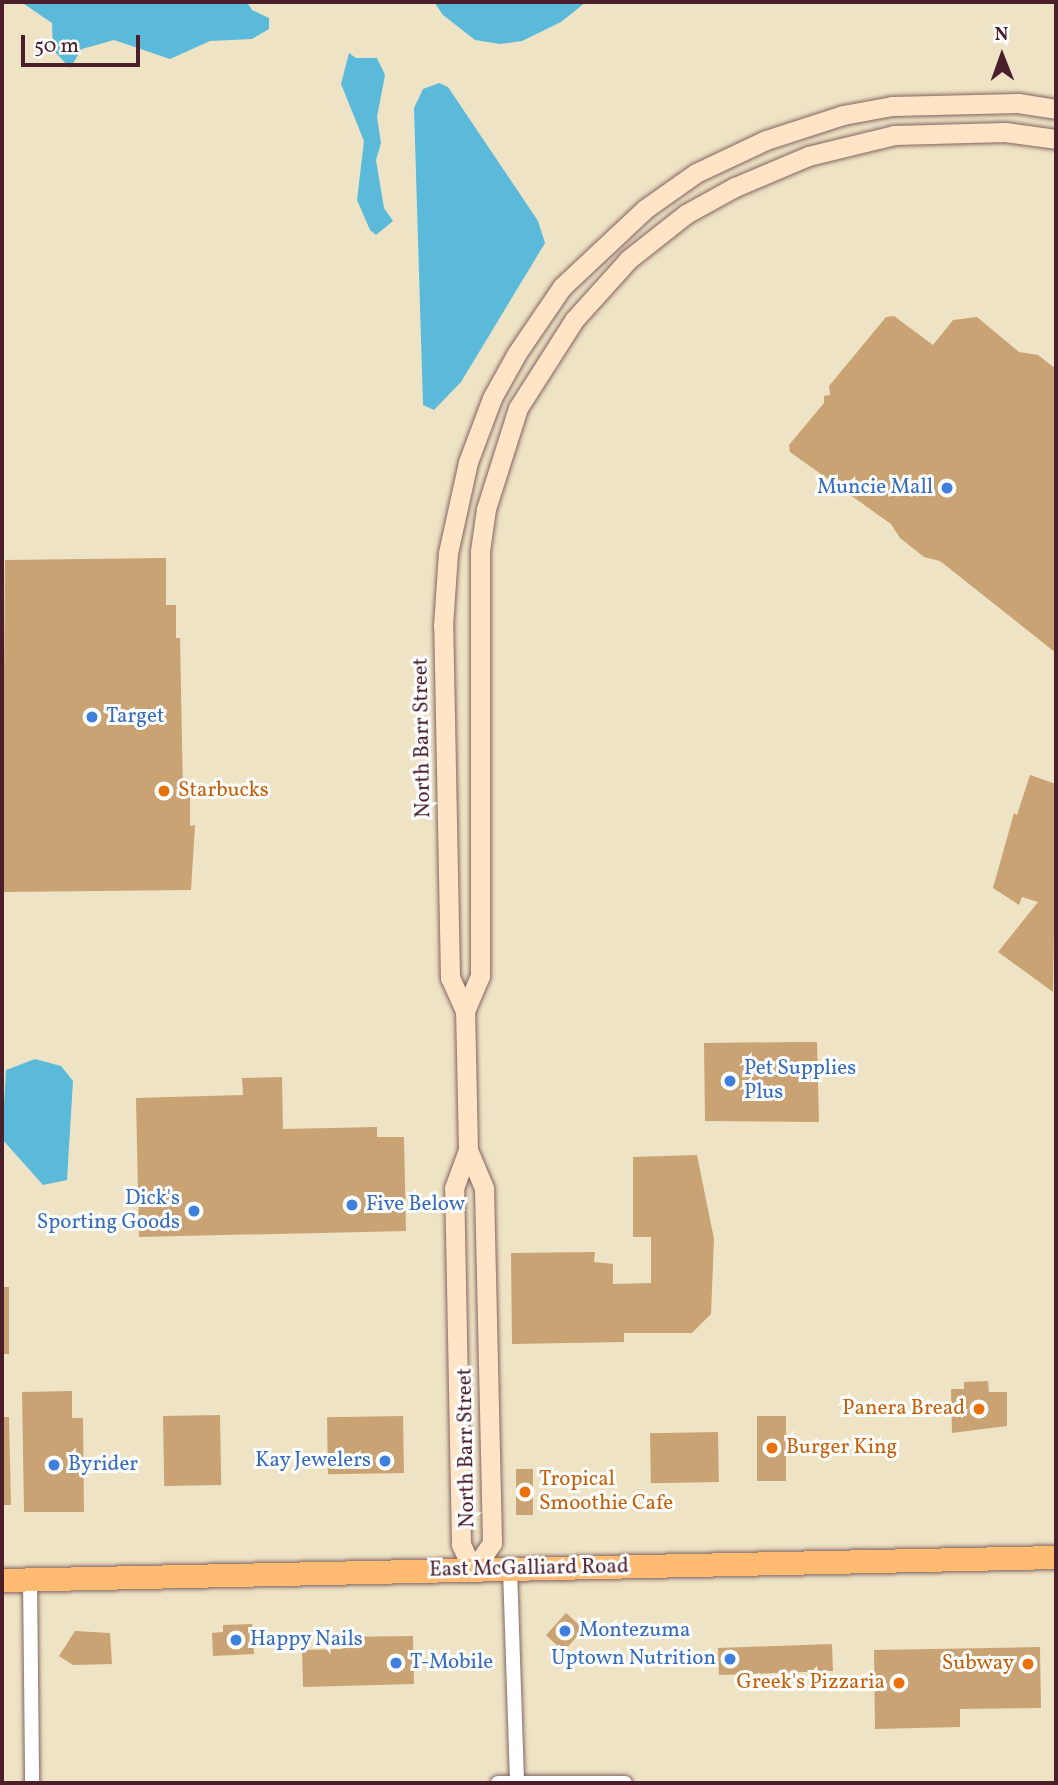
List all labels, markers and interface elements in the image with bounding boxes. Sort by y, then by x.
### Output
scale bar [24,21,144,65]
north arrow [967,21,1037,91]
text: N [995,22,1009,48]
text: 50 m [34,32,79,61]
place label: Muncie Mall [817,475,933,501]
marker: Muncie Mall [939,480,955,496]
street label: North Barr Street [409,658,437,818]
place label: Target [106,704,164,730]
marker: Target [84,709,100,725]
place label: Starbucks [178,778,269,804]
marker: Starbucks [156,783,172,799]
place label: Pet Supplies Plus [744,1056,856,1106]
marker: Pet Supplies Plus [722,1073,738,1089]
place label: Dick's Sporting Goods [37,1186,180,1236]
place label: Five Below [366,1192,465,1218]
marker: Five Below [344,1197,360,1213]
marker: Dick's Sporting Goods [186,1203,202,1219]
street label: North Barr Street [453,1368,481,1528]
place label: Panera Bread [842,1396,965,1422]
marker: Panera Bread [971,1401,987,1417]
place label: Burger King [786,1435,897,1461]
marker: Burger King [764,1440,780,1456]
place label: Kay Jewelers [255,1448,371,1474]
place label: Byrider [68,1452,138,1478]
marker: Kay Jewelers [377,1453,393,1469]
marker: Byrider [46,1457,62,1473]
place label: Tropical Smoothie Cafe [539,1467,673,1517]
marker: Tropical Smoothie Cafe [517,1484,533,1500]
street label: East McGalliard Road [429,1555,629,1583]
place label: Montezuma [579,1618,690,1644]
marker: Montezuma [557,1623,573,1639]
place label: Happy Nails [250,1627,363,1653]
marker: Happy Nails [228,1632,244,1648]
place label: Uptown Nutrition [551,1646,716,1672]
place label: T-Mobile [410,1650,493,1676]
marker: Uptown Nutrition [722,1651,738,1667]
place label: Subway [942,1651,1014,1677]
marker: T-Mobile [388,1655,404,1671]
marker: Subway [1020,1656,1036,1672]
place label: Greek's Pizzaria [737,1670,885,1696]
marker: Greek's Pizzaria [891,1675,907,1691]

